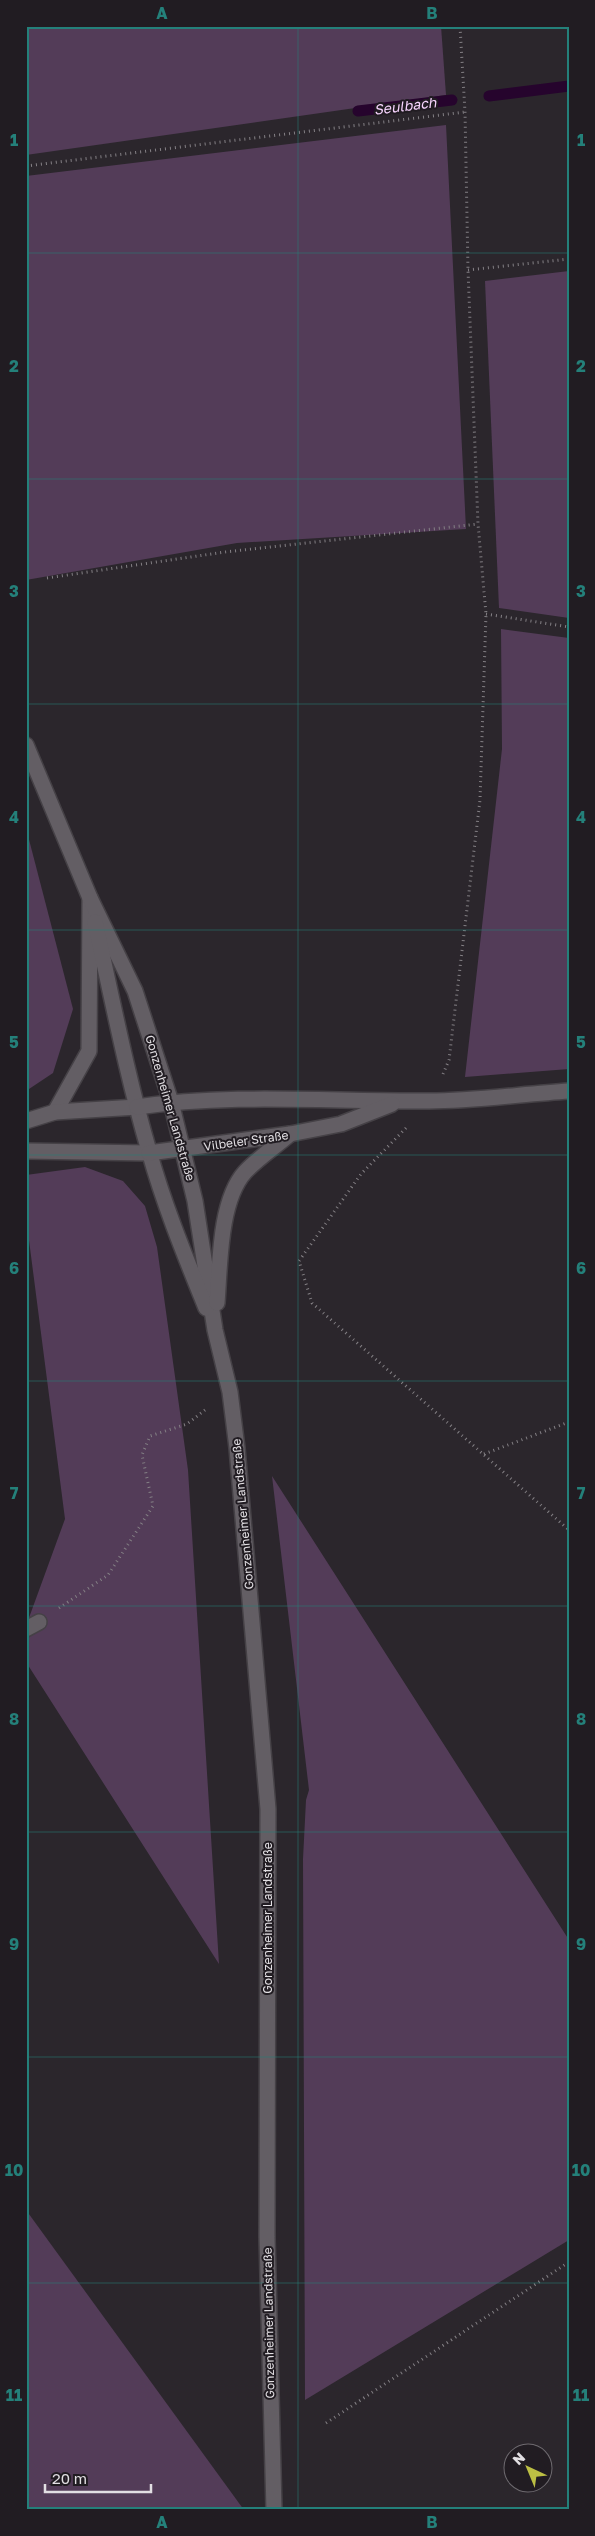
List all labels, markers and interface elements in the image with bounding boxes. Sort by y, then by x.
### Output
text: A [156,3,168,23]
text: B [426,3,438,23]
water label: Seulbach [373,93,439,118]
text: 1 [10,130,18,150]
text: 1 [577,130,585,150]
text: 2 [9,356,19,376]
text: 2 [576,356,586,376]
text: 3 [9,581,19,601]
text: 3 [576,581,586,601]
text: 4 [9,807,19,827]
text: 4 [576,807,586,827]
text: 5 [9,1032,19,1052]
text: 5 [576,1032,586,1052]
street label: Gonzenheimer Landstraße [142,1033,199,1183]
street label: Vilbeler Straße [203,1127,289,1154]
text: 6 [9,1258,19,1278]
text: 6 [576,1258,586,1278]
street label: Gonzenheimer Landstraße [228,1438,257,1590]
text: 7 [10,1483,19,1503]
text: 7 [577,1483,586,1503]
text: 8 [9,1709,19,1729]
text: 8 [576,1709,586,1729]
street label: Gonzenheimer Landstraße [260,1842,275,1994]
text: 9 [9,1934,19,1954]
text: 9 [576,1934,586,1954]
text: 10 [5,2160,23,2180]
text: 10 [572,2160,590,2180]
street label: Gonzenheimer Landstraße [260,2247,277,2399]
text: 11 [6,2385,22,2405]
text: 11 [573,2385,589,2405]
north arrow [502,2444,552,2494]
text: N [509,2448,528,2468]
scale bar [45,2461,151,2493]
text: 20 m [52,2469,87,2487]
text: A [156,2512,168,2532]
text: B [426,2512,438,2532]

